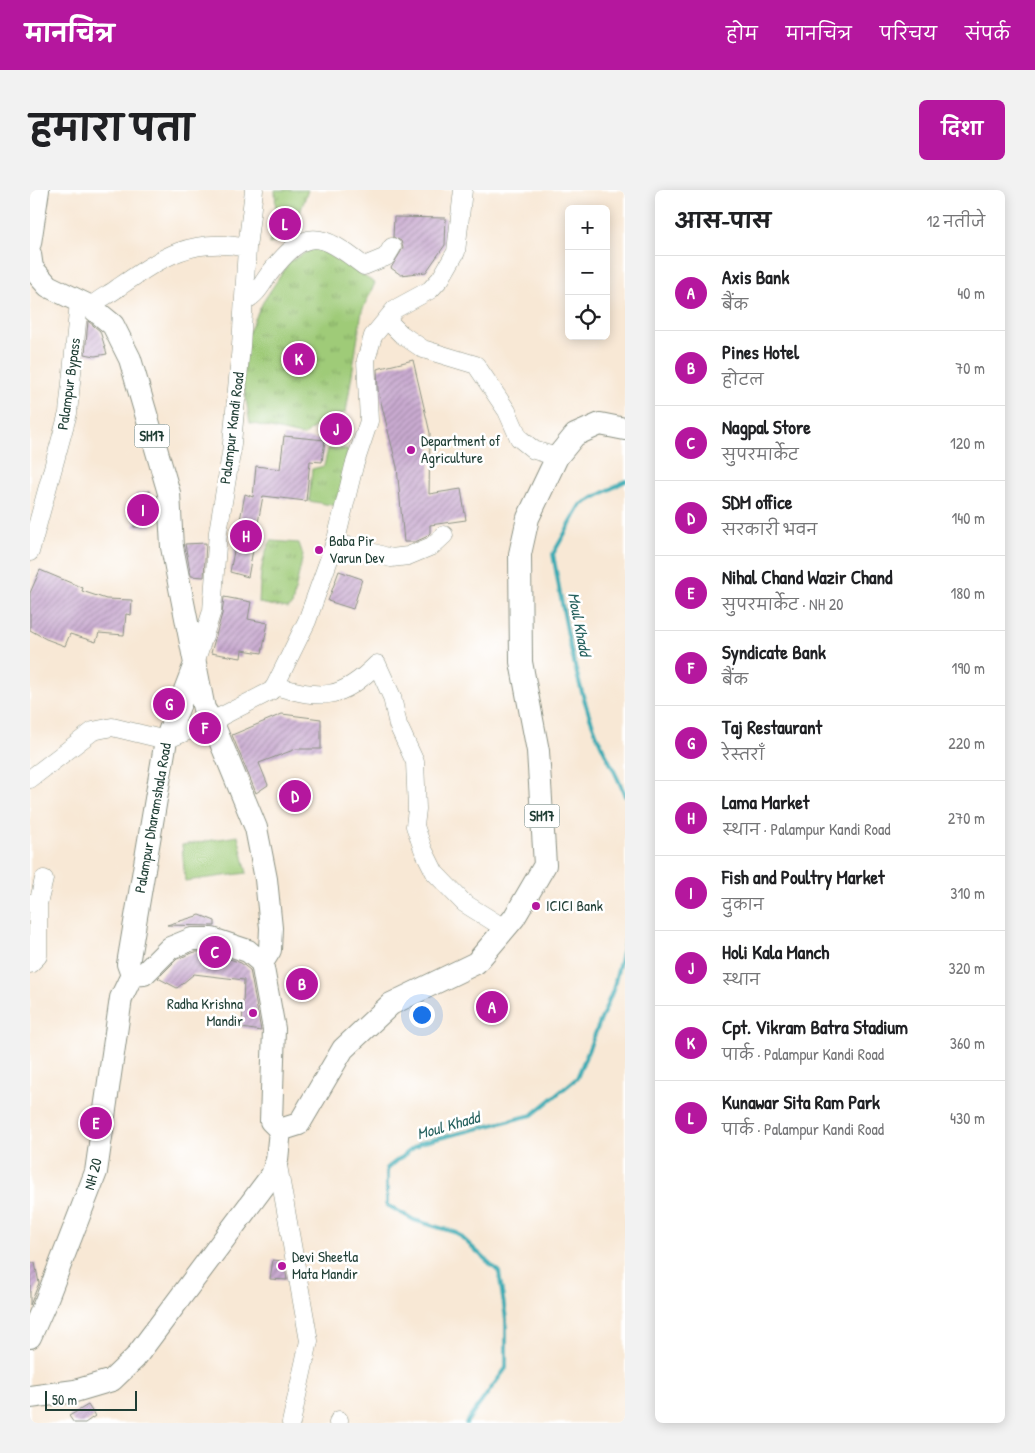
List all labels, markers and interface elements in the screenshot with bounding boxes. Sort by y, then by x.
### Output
text: मानचित्र [25,17,114,49]
text: होम [726,21,758,46]
text: मानचित्र [786,21,852,46]
text: परिचय [880,21,937,46]
text: संपर्क [965,21,1010,46]
button: दिशा [919,100,1005,160]
text: हमारा पता [30,104,194,151]
pin: L [269,205,301,243]
map controls [565,205,610,340]
button: + [565,205,610,250]
text: आस-पास [675,206,771,235]
text: 12 नतीजे [927,210,985,232]
button: − [565,250,610,295]
text: Axis Bank [722,264,789,290]
text: A [687,282,695,304]
text: 40 m [957,282,985,304]
text: बैंक [722,293,748,315]
button: locate [565,295,610,340]
street label: Palampur Bypass [52,336,85,431]
text: Pines Hotel [722,339,799,365]
pin: K [283,340,315,378]
text: B [687,357,695,379]
text: 70 m [955,357,985,379]
text: होटल [722,368,764,390]
street label: Palampur Kandi Road [214,371,249,485]
pin: J [320,410,352,448]
text: Nagpal Store [722,414,811,440]
road number: SH17 [134,425,170,448]
place label: Department of Agriculture [421,430,501,468]
text: C [687,432,695,454]
text: 120 m [950,432,985,454]
text: सुपरमार्केट [722,443,799,465]
marker: Department of Agriculture [405,444,417,456]
text: SDM office [722,489,792,515]
pin: I [127,491,159,529]
text: D [687,507,695,529]
text: 140 m [951,507,985,529]
pin: H [230,517,262,555]
text: सरकारी भवन [722,518,817,540]
place label: Baba Pir Varun Dev [329,530,384,568]
marker: Baba Pir Varun Dev [313,544,325,556]
text: Nihal Chand Wazir Chand [722,564,893,590]
text: E [687,582,695,604]
text: 180 m [951,582,985,604]
water label: Moul Khadd [563,590,597,660]
text: सुपरमार्केट · NH 20 [722,593,843,615]
text: Syndicate Bank [722,639,826,665]
text: F [688,657,694,679]
text: 190 m [952,657,985,679]
text: बैंक [722,668,748,690]
pin: G [153,685,185,723]
pin: F [189,709,221,747]
text: Taj Restaurant [722,714,822,740]
text: G [687,732,695,754]
text: 220 m [948,732,985,754]
street label: Palampur Dharamshala Road [129,741,176,895]
text: रेस्तराँ [722,743,765,765]
pin: D [279,777,311,815]
text: Lama Market [722,789,809,815]
road number: SH17 [524,804,560,828]
text: H [687,807,695,829]
text: 270 m [948,807,985,829]
text: स्थान · Palampur Kandi Road [722,818,891,840]
text: Fish and Poultry Market [722,864,885,890]
text: I [689,882,693,904]
text: 310 m [950,882,985,904]
text: दुकान [722,893,764,915]
place label: ICICI Bank [546,895,603,916]
marker: ICICI Bank [530,900,542,912]
pin: C [199,933,231,971]
text: Holi Kala Manch [722,939,829,965]
text: J [688,957,694,979]
text: 320 m [949,957,985,979]
pin: B [286,965,318,1003]
text: स्थान [722,968,760,990]
pin: A [476,988,508,1026]
place label: Radha Krishna Mandir [167,993,243,1031]
your location [409,1002,435,1028]
marker: Radha Krishna Mandir [247,1007,259,1019]
text: Cpt. Vikram Batra Stadium [722,1014,908,1040]
text: K [687,1032,695,1054]
text: 360 m [950,1032,985,1054]
text: पार्क · Palampur Kandi Road [722,1043,884,1065]
text: Kunawar Sita Ram Park [722,1089,880,1115]
pin: E [80,1104,112,1142]
water label: Moul Khadd [414,1105,485,1144]
text: L [688,1107,694,1129]
text: 430 m [950,1107,985,1129]
text: पार्क · Palampur Kandi Road [722,1118,884,1140]
street label: NH 20 [78,1155,107,1192]
place label: Devi Sheetla Mata Mandir [292,1246,358,1284]
marker: Devi Sheetla Mata Mandir [276,1260,288,1272]
scale bar [45,1388,138,1411]
text: 50 m [52,1390,77,1409]

